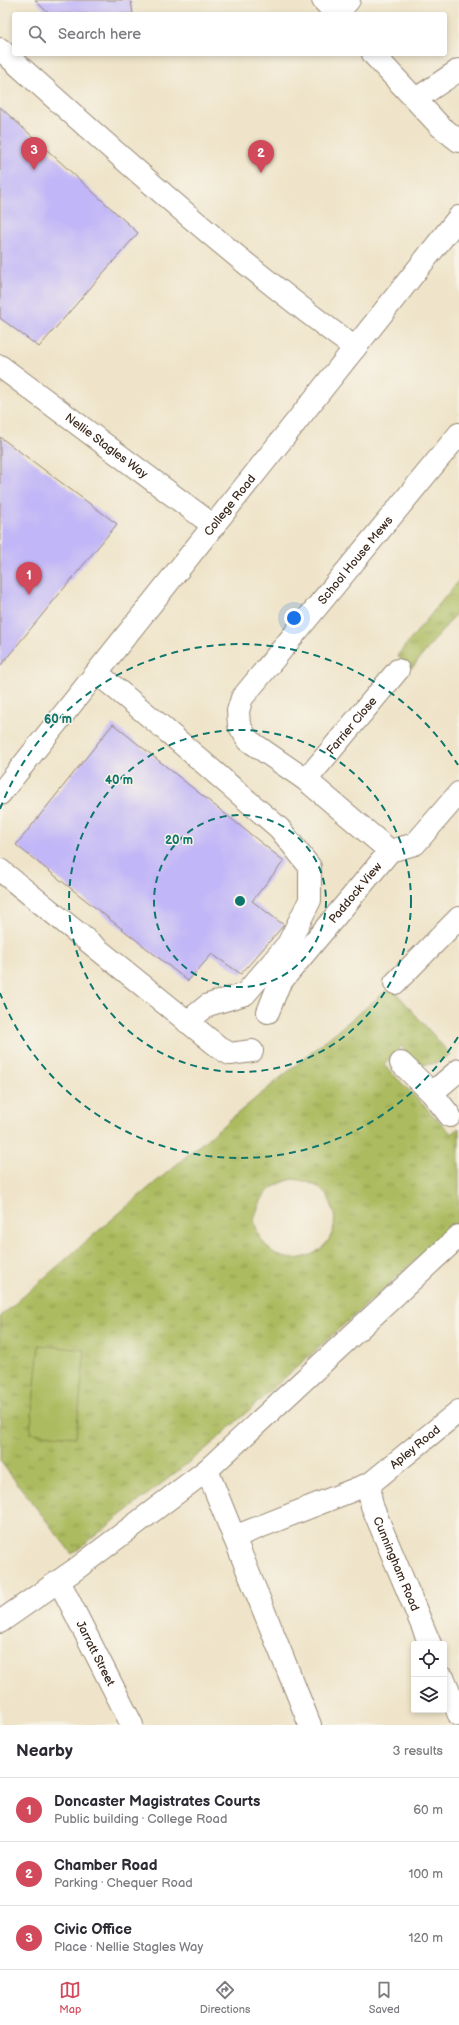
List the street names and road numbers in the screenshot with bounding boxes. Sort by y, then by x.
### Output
street label: Nellie Stagles Way [62,410,151,482]
street label: College Road [201,471,259,539]
street label: School House Mews [315,513,396,607]
street label: Farrier Close [323,694,380,758]
street label: Paddock View [325,859,385,926]
street label: Apley Road [387,1422,443,1472]
street label: Cunningham Road [370,1514,423,1613]
street label: Jarratt Street [73,1618,119,1689]

